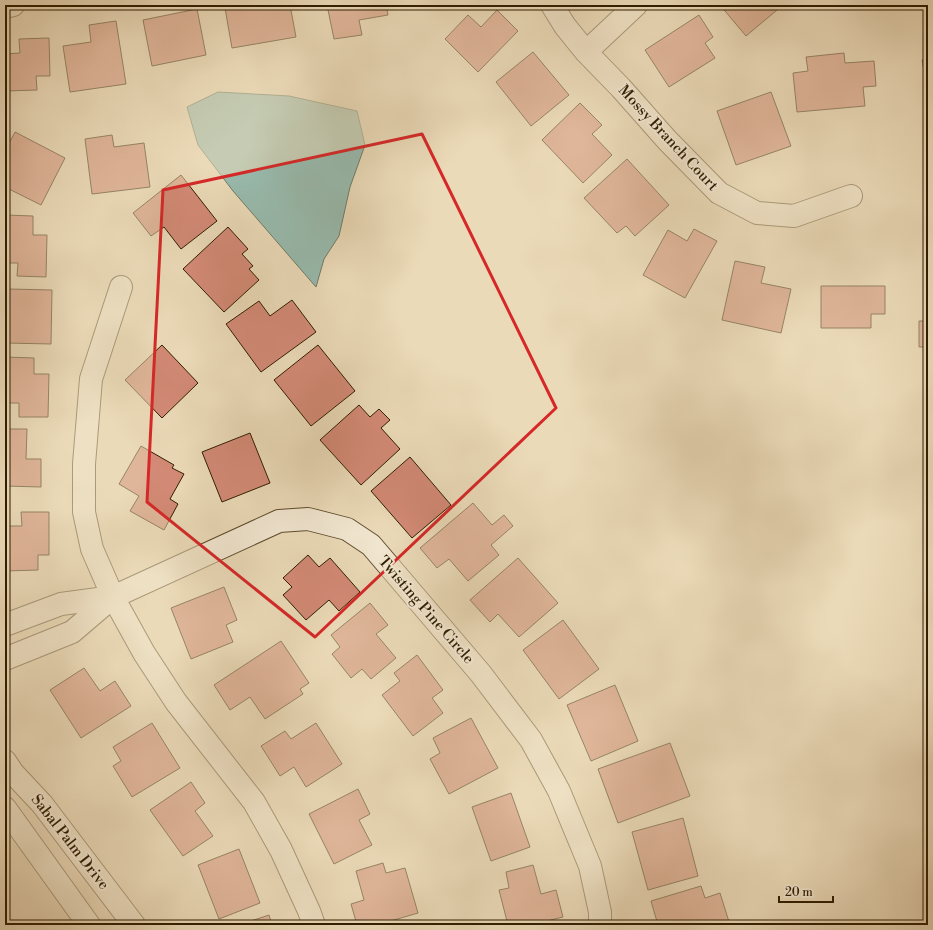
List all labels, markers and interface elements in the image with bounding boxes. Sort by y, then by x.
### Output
street label: Mossy Branch Court [614,81,722,195]
street label: Twisting Pine Circle [374,552,478,668]
street label: Sabal Palm Drive [27,791,113,893]
scale bar [779,878,833,904]
text: 20 m [785,885,813,900]

